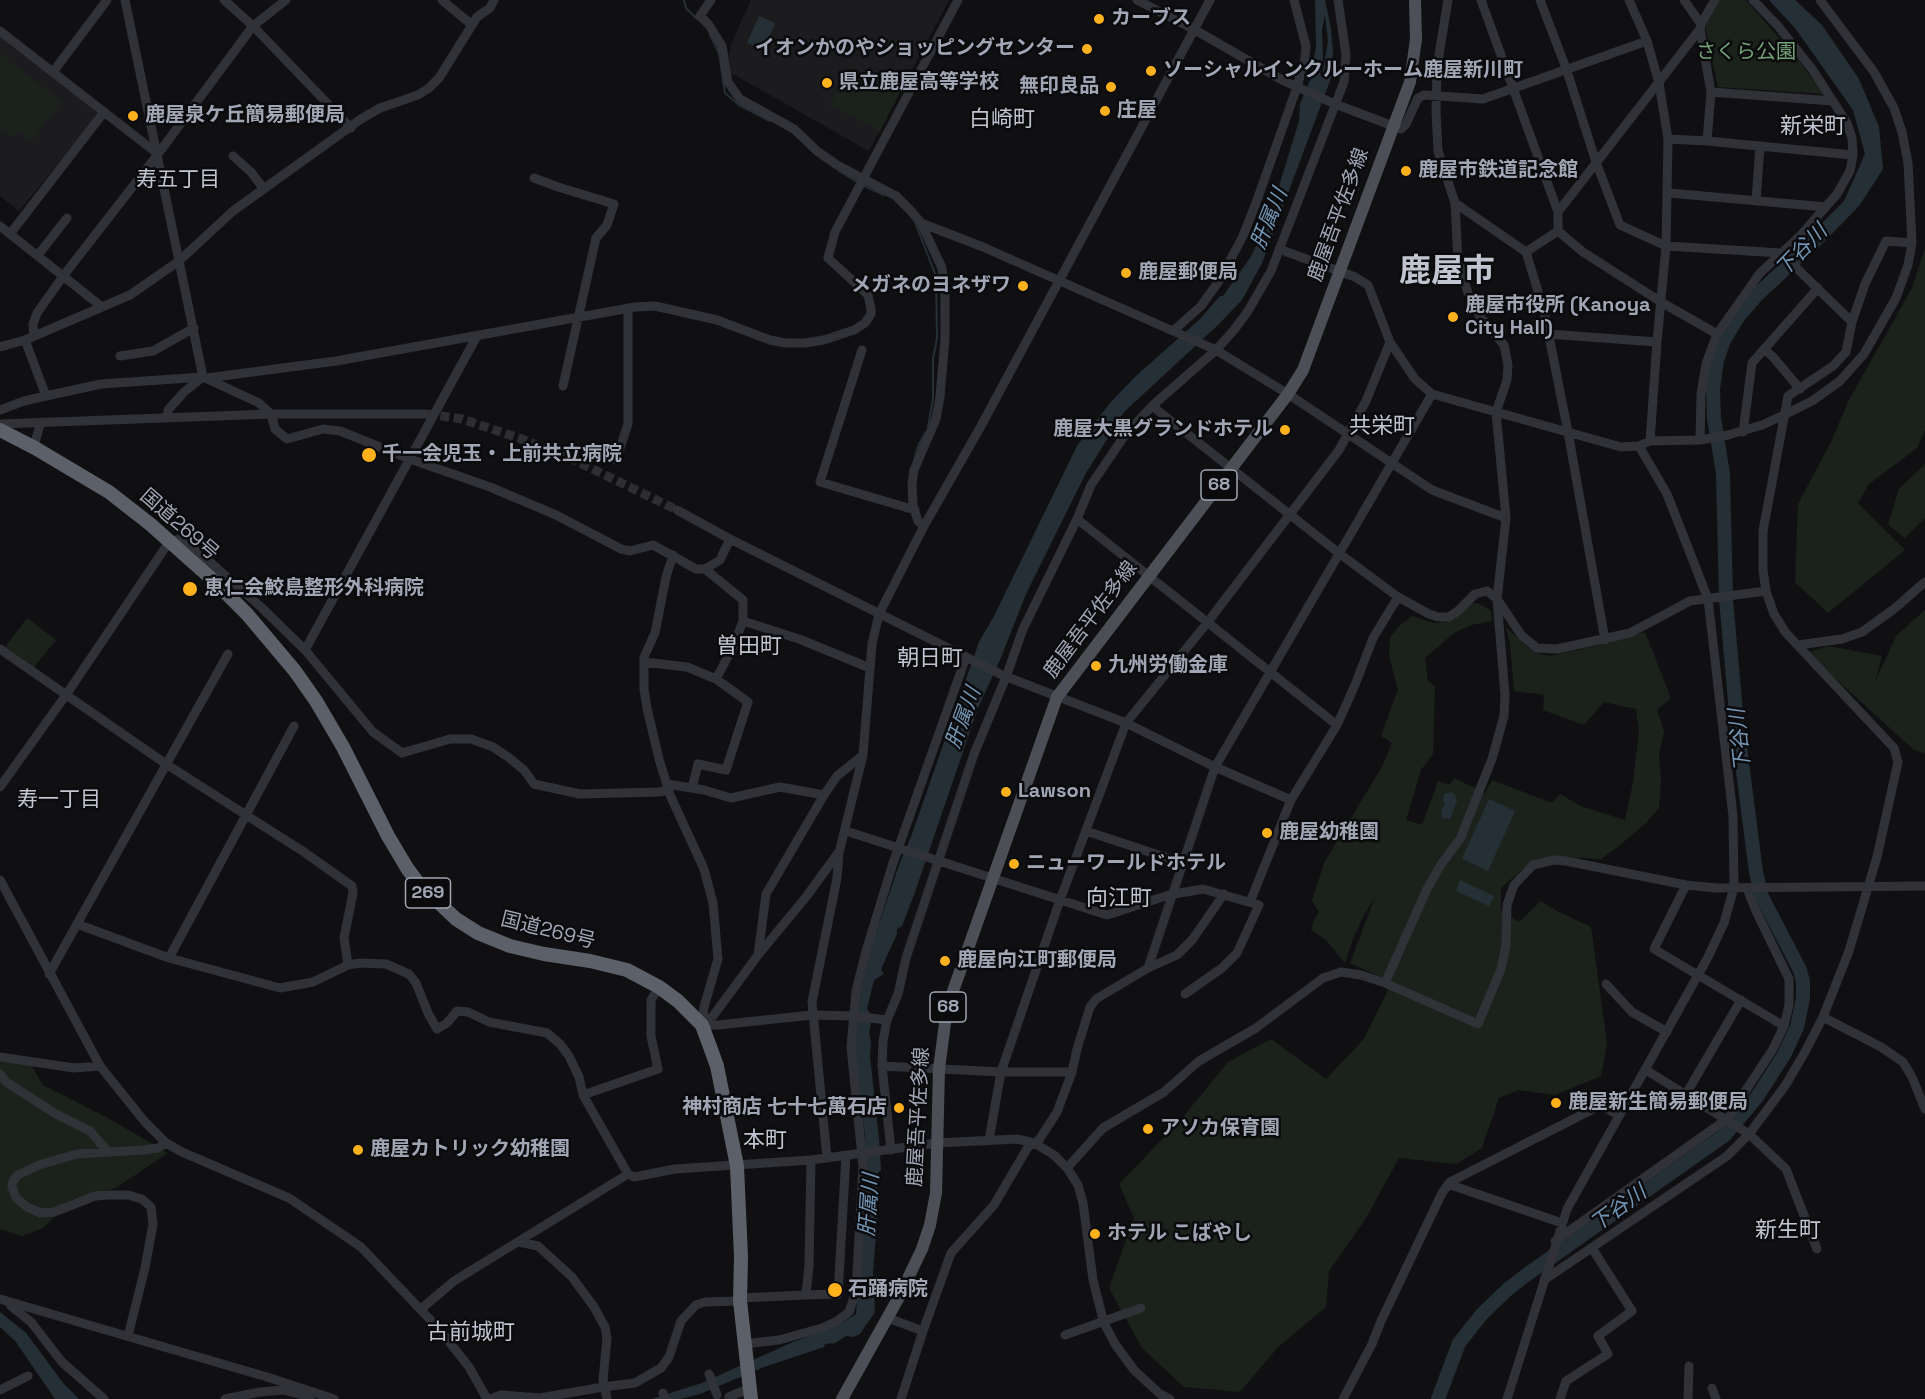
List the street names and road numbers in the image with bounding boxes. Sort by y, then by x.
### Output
street label: 鹿屋吾平佐多線 [1304,145,1374,285]
road number: 68 [1201,470,1237,500]
street label: 国道269号 [135,484,223,566]
street label: 鹿屋吾平佐多線 [1039,557,1143,683]
road number: 269 [406,878,450,908]
street label: 国道269号 [498,908,598,954]
road number: 68 [930,992,966,1022]
street label: 鹿屋吾平佐多線 [903,1046,935,1188]

